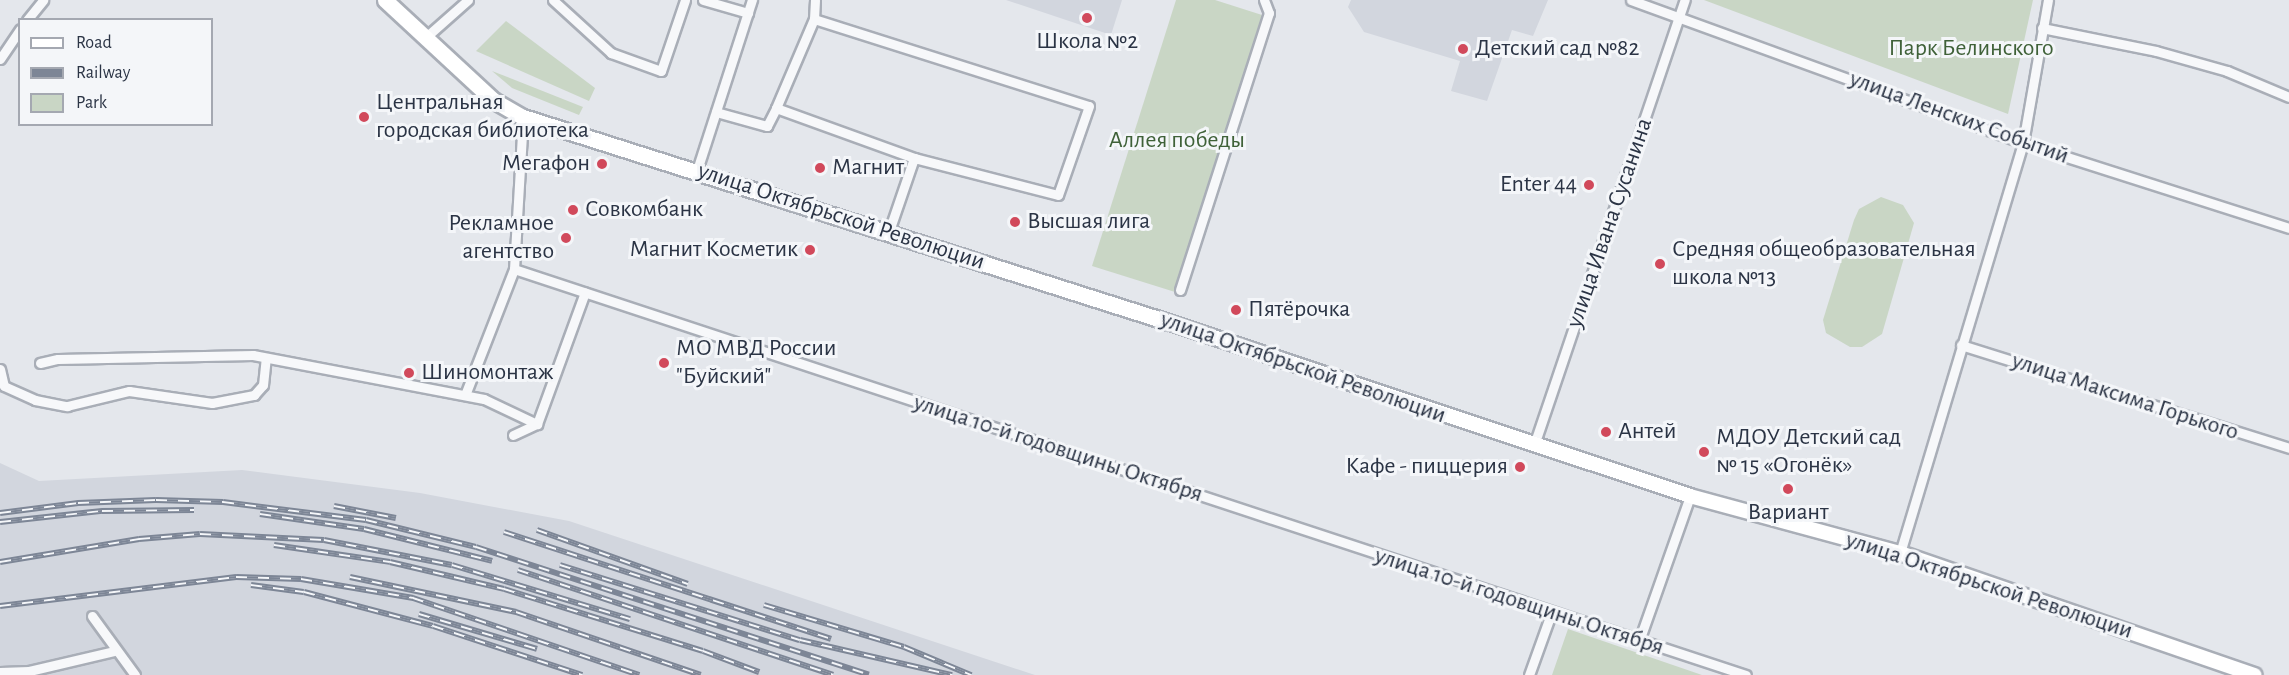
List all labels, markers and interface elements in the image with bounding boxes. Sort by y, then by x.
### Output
marker: Школа №2 [1080,11,1094,25]
legend [18,18,213,126]
place label: Школа №2 [1036,28,1138,56]
text: Road [76,34,112,52]
place label: Детский сад №82 [1475,35,1639,63]
park label: Парк Белинского [1888,35,2054,63]
marker: Детский сад №82 [1456,42,1470,56]
text: Railway [76,64,130,82]
street label: улица Ленских Событий [1845,65,2073,171]
place label: Центральная городская библиотека [376,89,589,145]
text: Park [76,94,107,112]
marker: Центральная городская библиотека [357,110,371,124]
street label: улица Ивана Сусанина [1561,114,1659,332]
park label: Аллея победы [1109,127,1245,155]
place label: Мегафон [502,150,590,178]
place label: Магнит [832,154,904,182]
marker: Мегафон [595,157,609,171]
street label: улица Октябрьской Революции [694,157,988,277]
marker: Магнит [813,161,827,175]
place label: Enter 44 [1500,171,1577,199]
marker: Enter 44 [1582,178,1596,192]
place label: Совкомбанк [585,196,703,224]
marker: Совкомбанк [566,203,580,217]
place label: Высшая лига [1027,208,1150,236]
place label: Рекламное агентство [448,210,554,266]
marker: Высшая лига [1008,215,1022,229]
marker: Рекламное агентство [559,231,573,245]
place label: Магнит Косметик [630,236,798,264]
place label: Средняя общеобразовательная школа №13 [1672,236,1976,292]
marker: Магнит Косметик [803,243,817,257]
marker: Средняя общеобразовательная школа №13 [1653,257,1667,271]
place label: Пятёрочка [1248,296,1350,324]
marker: Пятёрочка [1229,303,1243,317]
street label: улица Октябрьской Революции [1156,306,1450,430]
place label: МО МВД России "Буйский" [676,335,836,391]
street label: улица Максима Горького [2008,347,2242,447]
marker: МО МВД России "Буйский" [657,356,671,370]
place label: Шиномонтаж [421,359,554,387]
marker: Шиномонтаж [402,366,416,380]
street label: улица 10-й годовщины Октября [910,389,1206,509]
place label: Антей [1618,418,1677,446]
place label: МДОУ Детский сад № 15 «Огонёк» [1716,424,1901,480]
marker: Антей [1599,425,1613,439]
marker: МДОУ Детский сад № 15 «Огонёк» [1697,445,1711,459]
place label: Кафе - пиццерия [1345,453,1508,481]
marker: Кафе - пиццерия [1513,460,1527,474]
marker: Вариант [1781,482,1795,496]
place label: Вариант [1747,499,1829,527]
street label: улица Октябрьской Революции [1842,526,2136,646]
street label: улица 10-й годовщины Октября [1371,542,1667,662]

